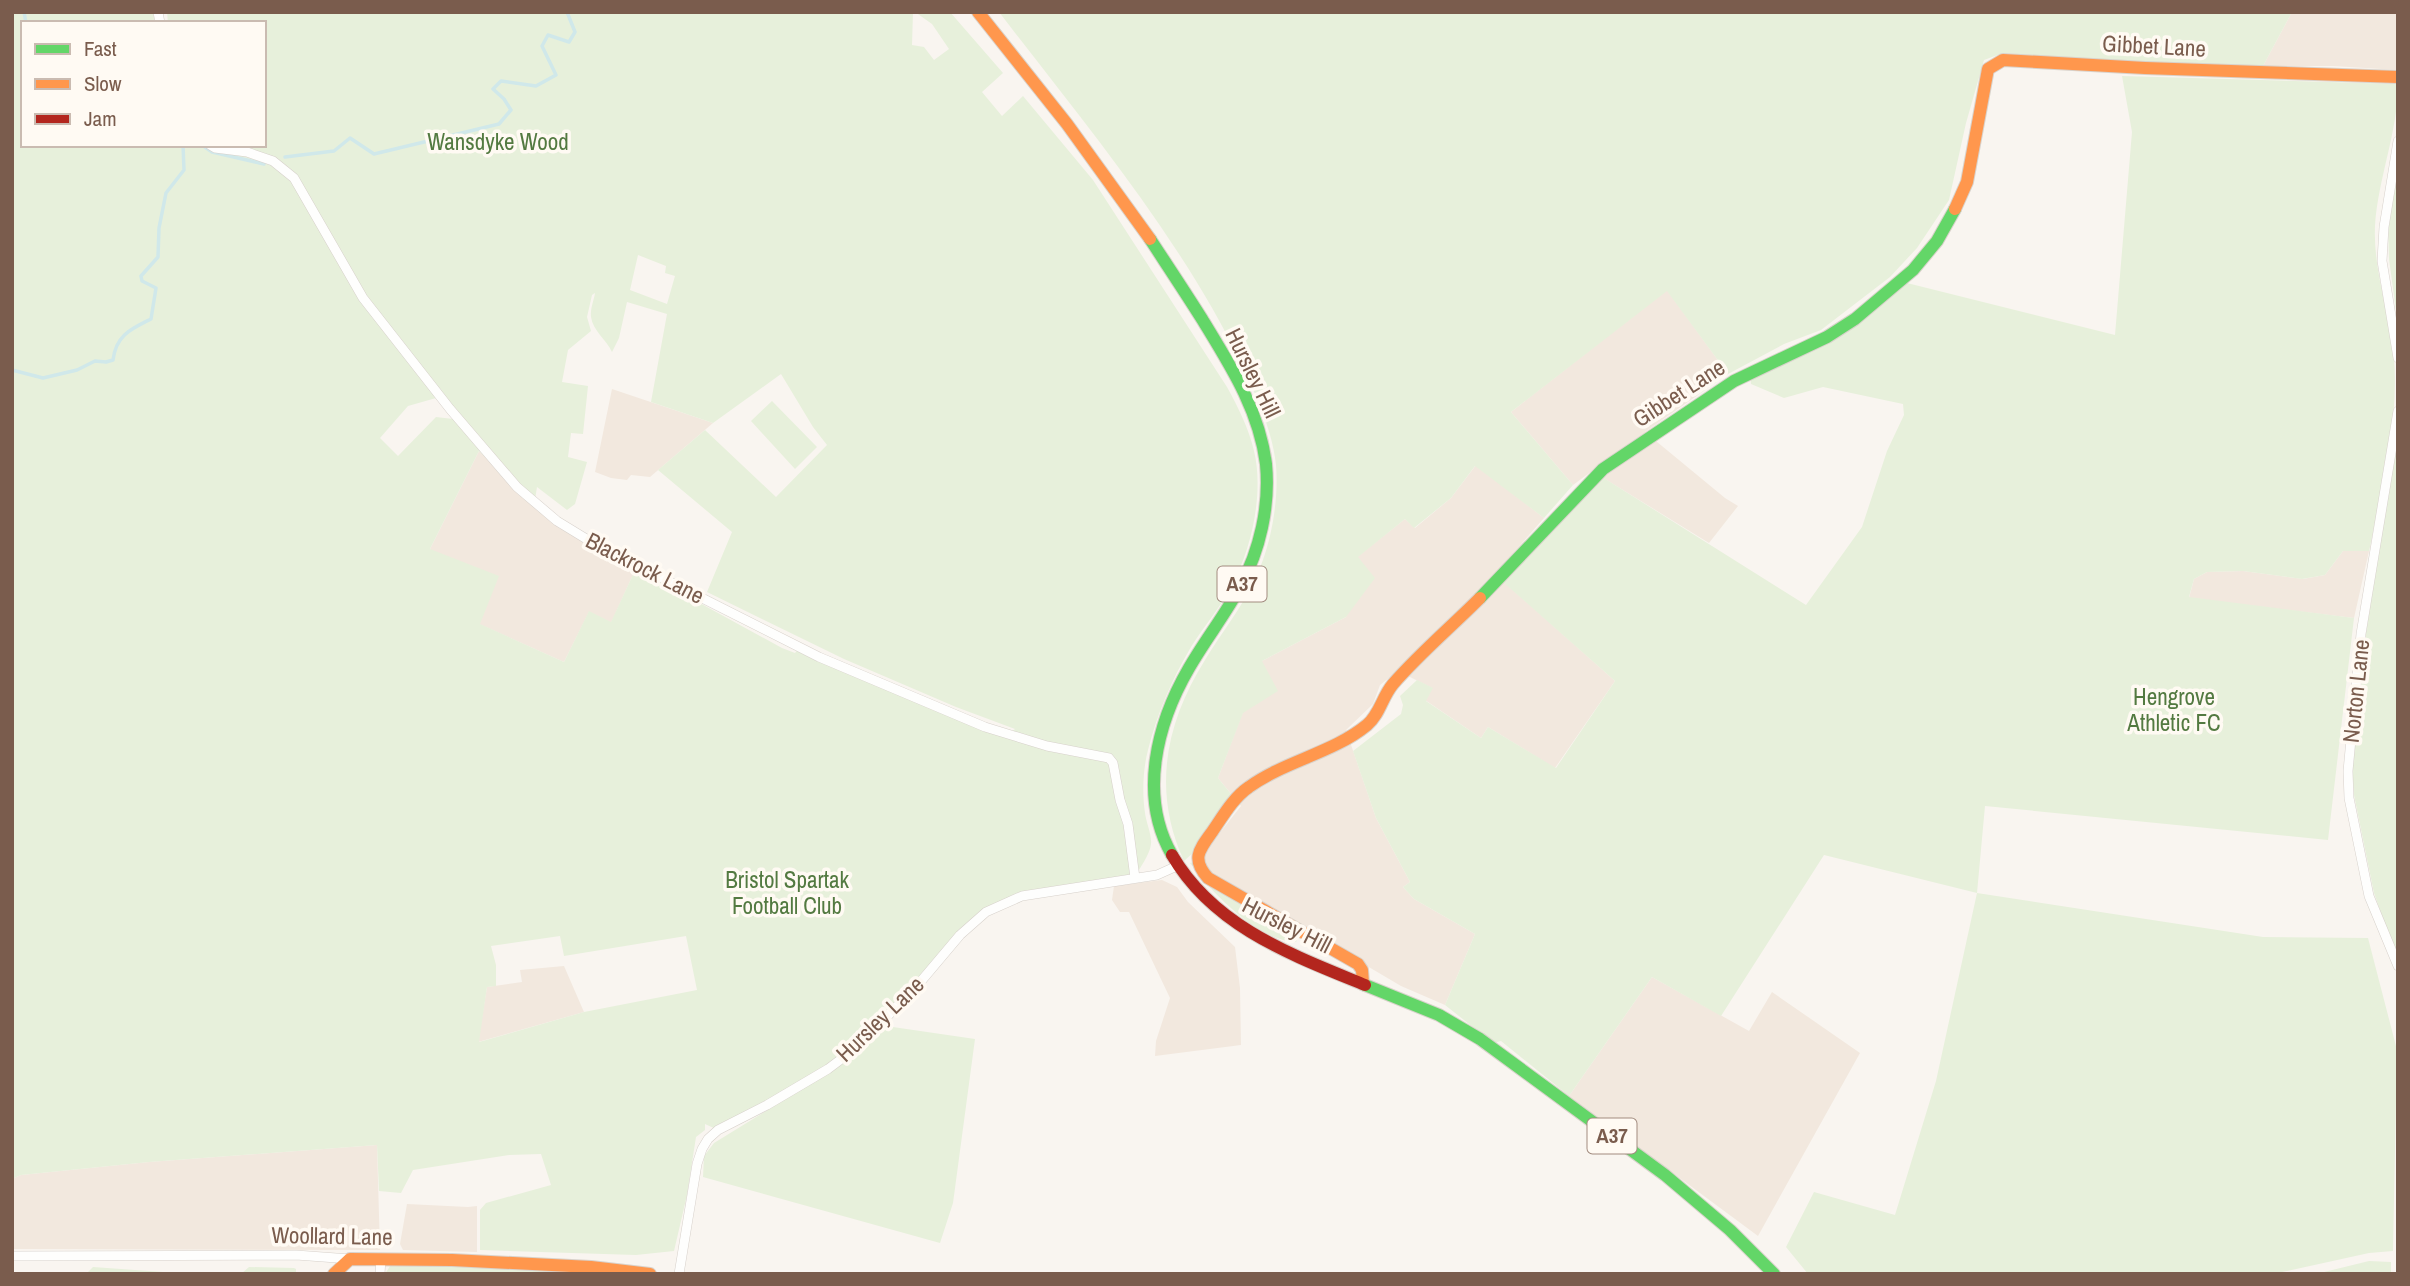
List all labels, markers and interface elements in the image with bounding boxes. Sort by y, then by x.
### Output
legend [21,21,266,147]
street label: Gibbet Lane [2101,27,2207,64]
text: Fast [84,34,117,63]
text: Slow [84,69,122,98]
text: Jam [84,104,117,133]
park label: Wansdyke Wood [427,126,569,157]
street label: Hursley Hill [1218,323,1289,423]
street label: Gibbet Lane [1627,351,1731,434]
street label: Blackrock Lane [581,524,710,611]
road number: A37 [1218,566,1266,602]
street label: Norton Lane [2335,638,2376,744]
park label: Hengrove Athletic FC [2126,681,2221,738]
park label: Bristol Spartak Football Club [725,864,849,921]
street label: Hursley Hill [1237,889,1337,960]
street label: Hursley Lane [829,969,930,1068]
road number: A37 [1588,1118,1636,1154]
street label: Woollard Lane [271,1219,393,1252]

